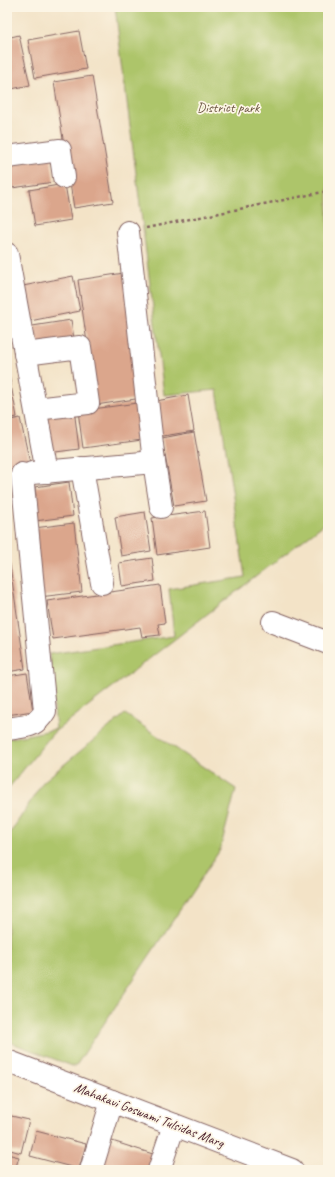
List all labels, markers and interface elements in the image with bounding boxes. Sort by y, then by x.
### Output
park label: District park [197,99,260,116]
street label: Mahakavi Goswami Tulsidas Marg [72,1079,227,1152]

